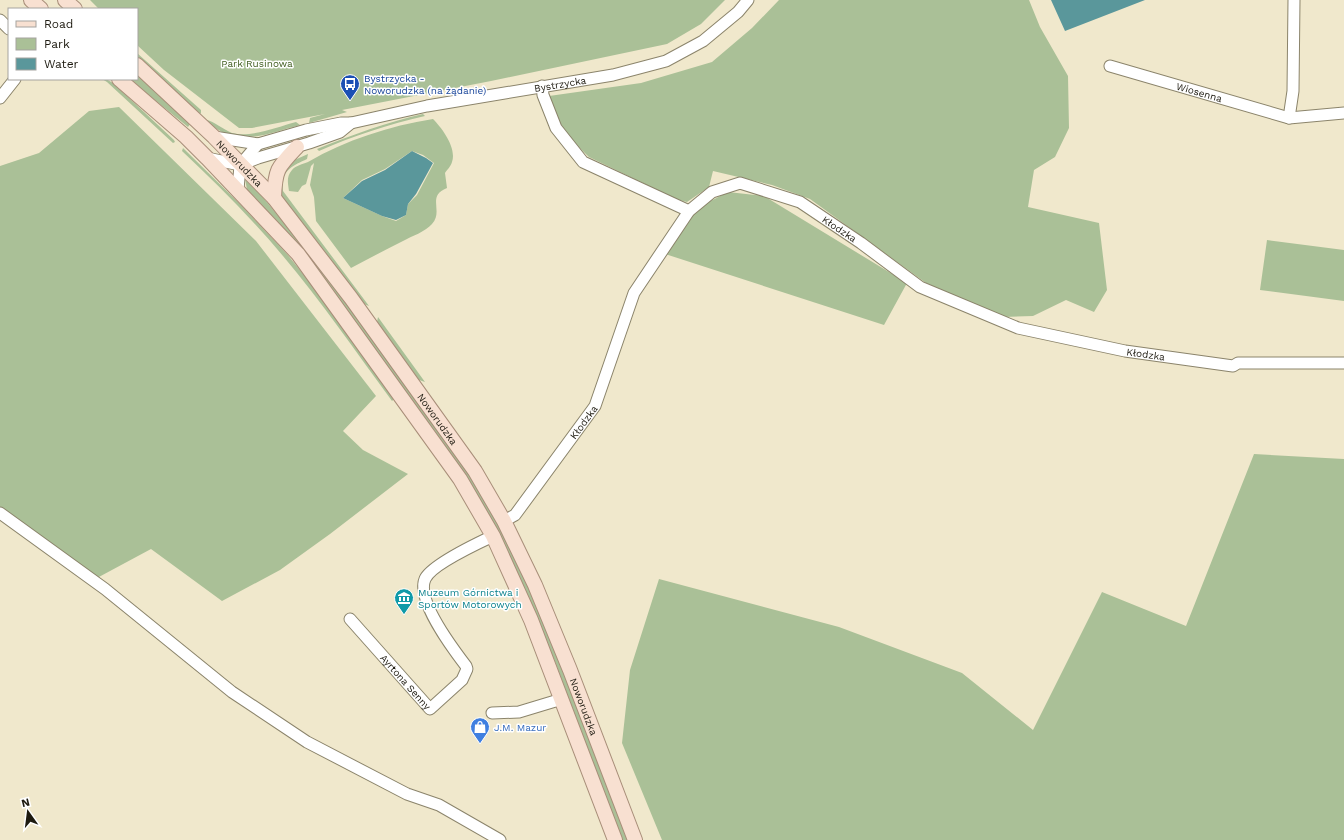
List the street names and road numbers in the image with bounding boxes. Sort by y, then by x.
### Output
street label: Bystrzycka [533,74,587,94]
street label: Wiosenna [1175,80,1224,104]
street label: Noworudzka [215,138,265,189]
street label: Kłodzka [821,213,859,244]
street label: Kłodzka [1126,346,1166,362]
street label: Noworudzka [416,391,460,447]
street label: Kłodzka [567,403,599,441]
street label: Ayrtona Senny [378,652,434,712]
street label: Noworudzka [568,676,600,737]

